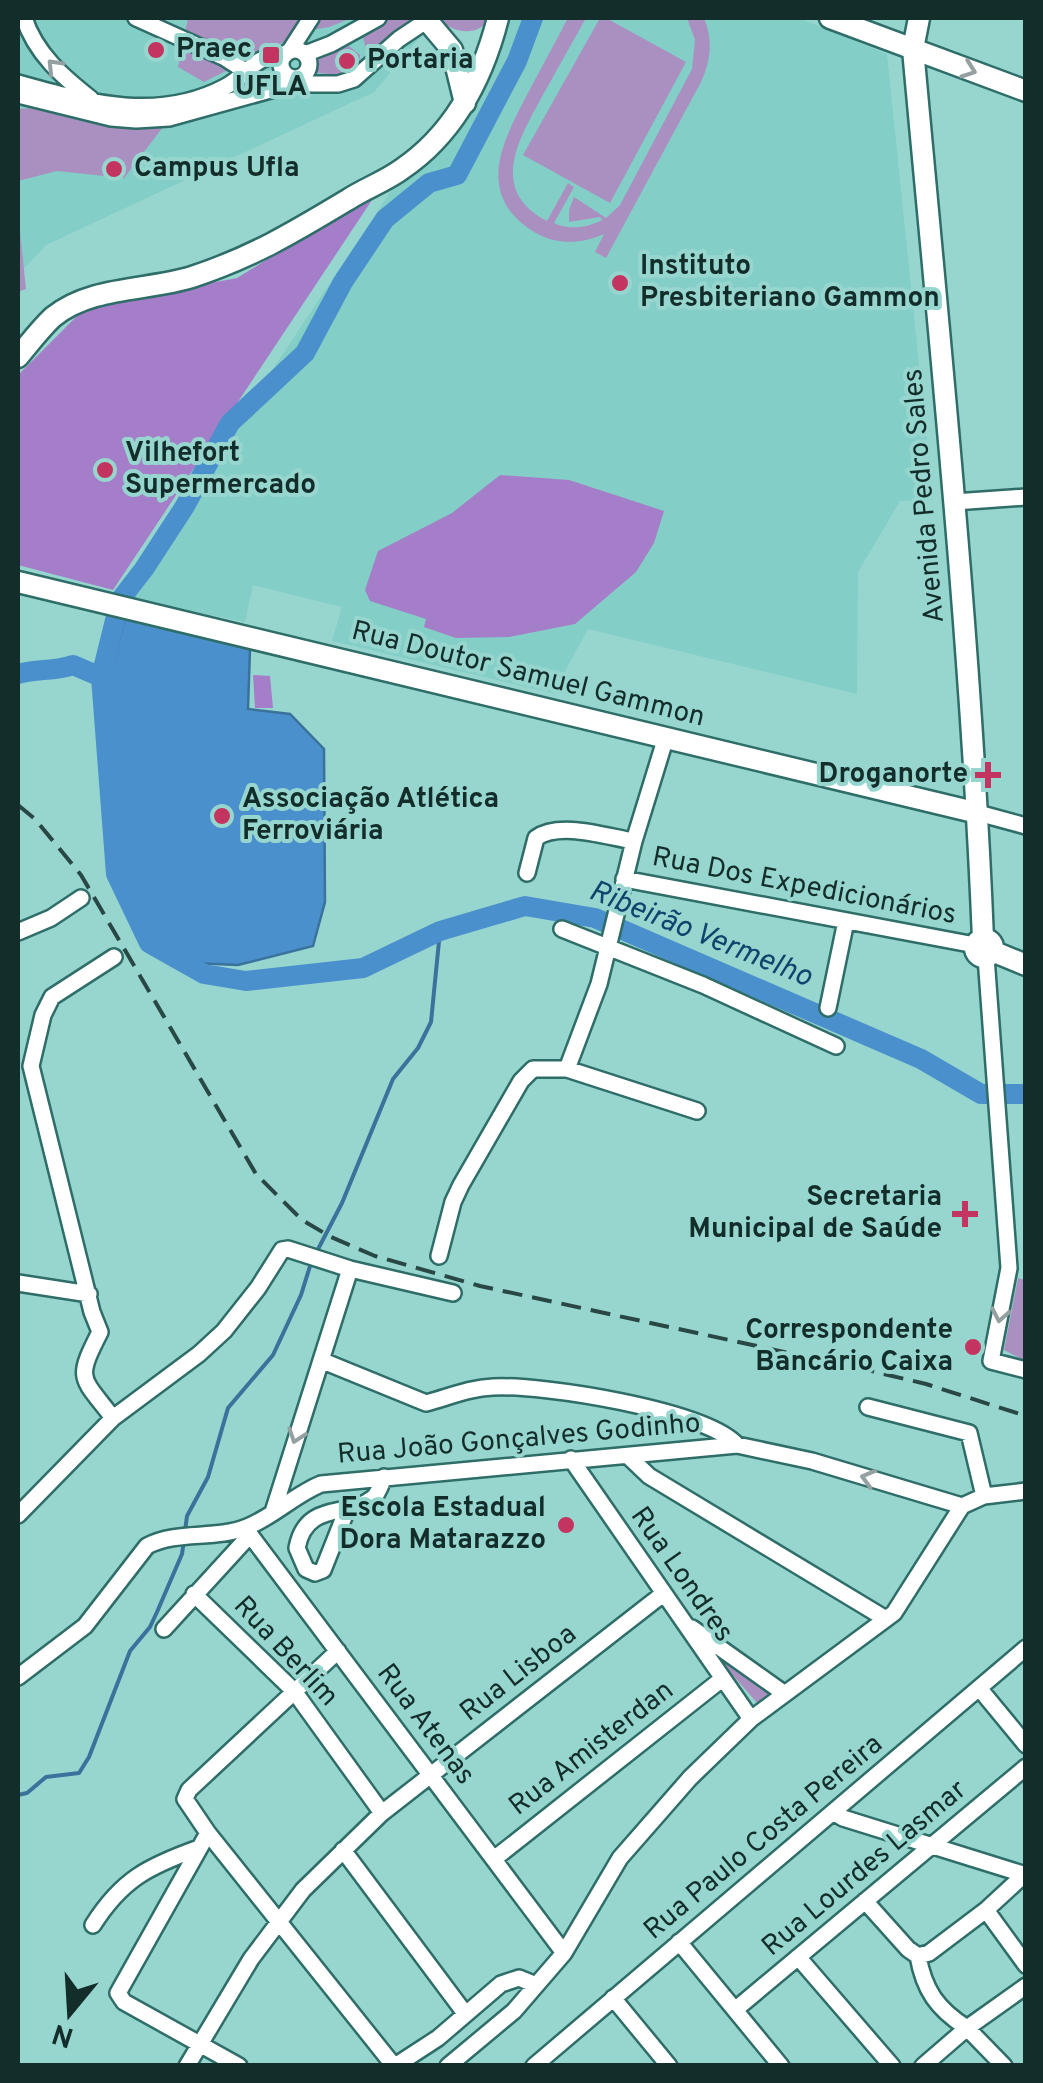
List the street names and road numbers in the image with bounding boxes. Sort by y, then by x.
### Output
street label: Avenida Pedro Sales [896,367,954,625]
street label: Rua Doutor Samuel Gammon [348,614,708,736]
street label: Rua Dos Expedicionários [649,840,959,934]
street label: Rua João Gonçalves Godinho [336,1406,702,1474]
street label: Rua Londres [621,1501,741,1649]
street label: Rua Berlim [225,1589,345,1715]
street label: Rua Lisboa [453,1617,585,1731]
street label: Rua Atenas [368,1657,482,1793]
street label: Rua Amisterdan [502,1673,682,1825]
street label: Rua Paulo Costa Pereira [637,1727,891,1949]
street label: Rua Lourdes Lasmar [755,1773,975,1965]

